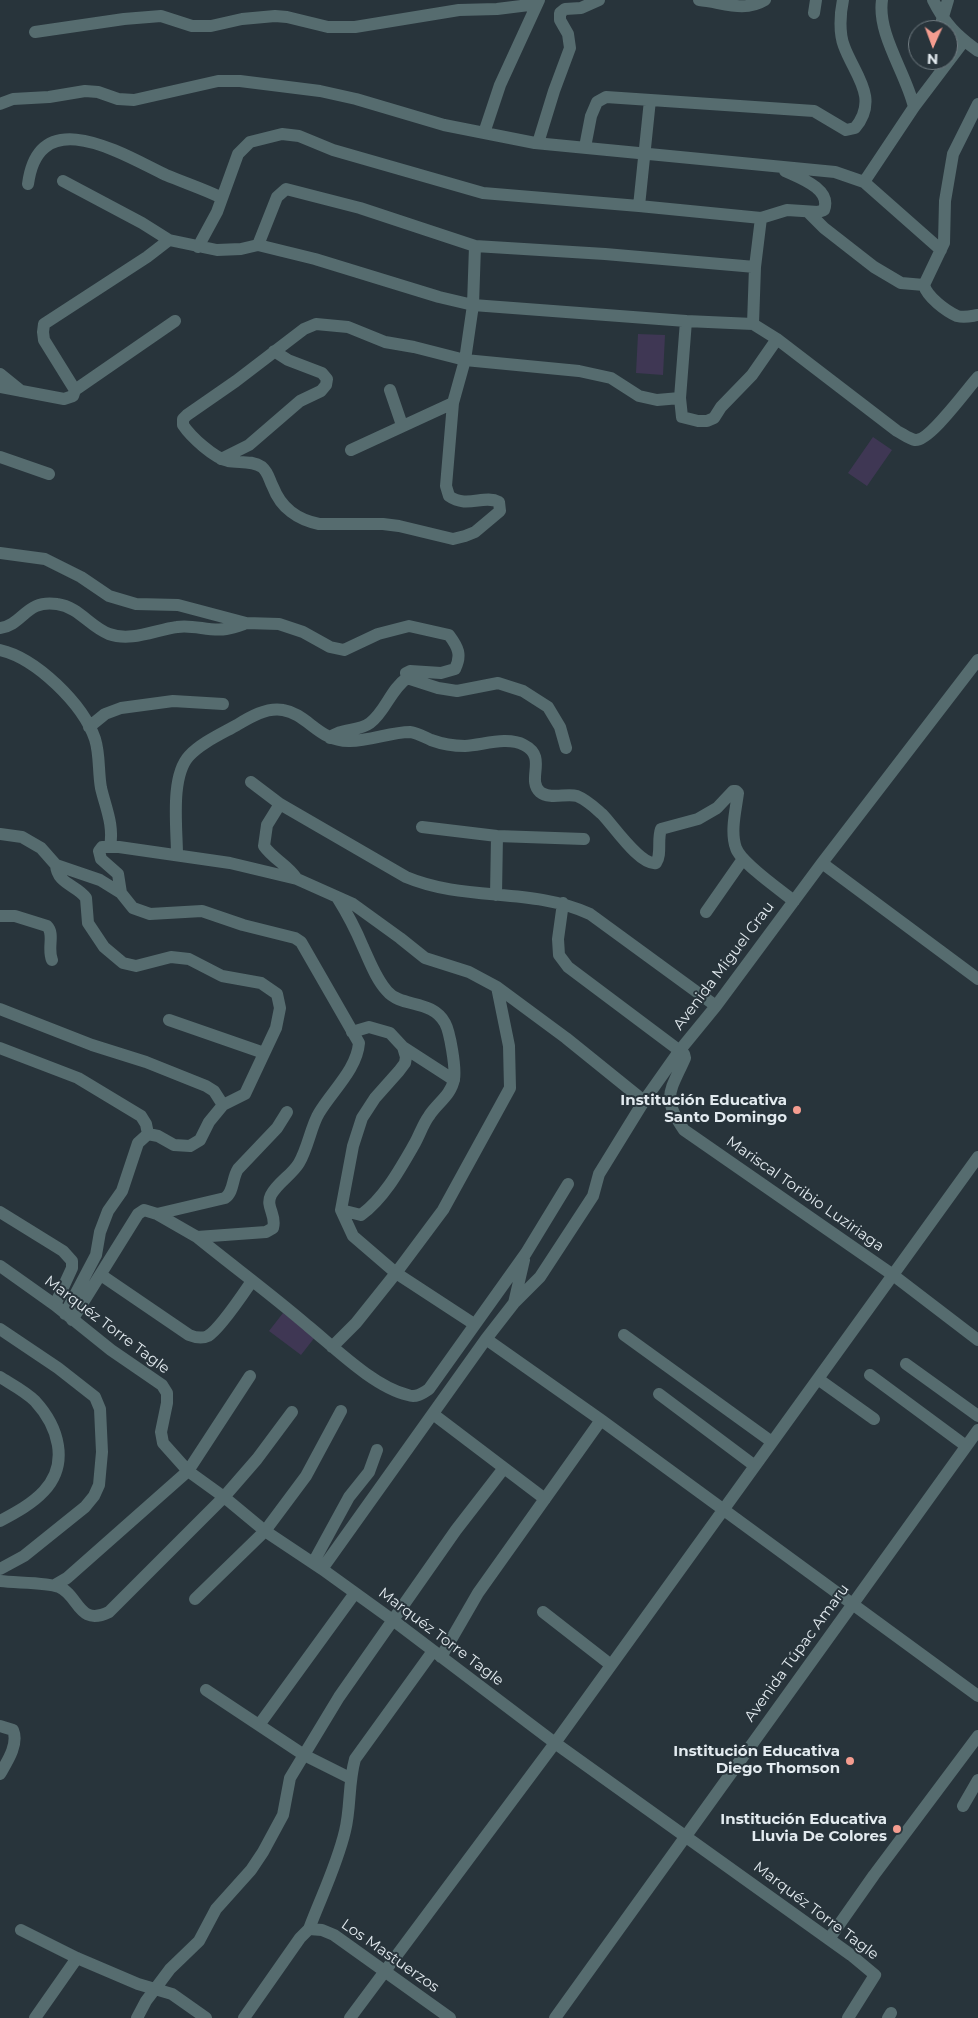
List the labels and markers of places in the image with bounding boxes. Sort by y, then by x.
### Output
place label: Institución Educativa Santo Domingo [620,1092,787,1127]
marker: Institución Educativa Santo Domingo [791,1104,803,1116]
place label: Institución Educativa Diego Thomson [673,1743,840,1778]
marker: Institución Educativa Diego Thomson [844,1755,856,1767]
place label: Institución Educativa Lluvia De Colores [720,1811,887,1846]
marker: Institución Educativa Lluvia De Colores [891,1823,903,1835]

